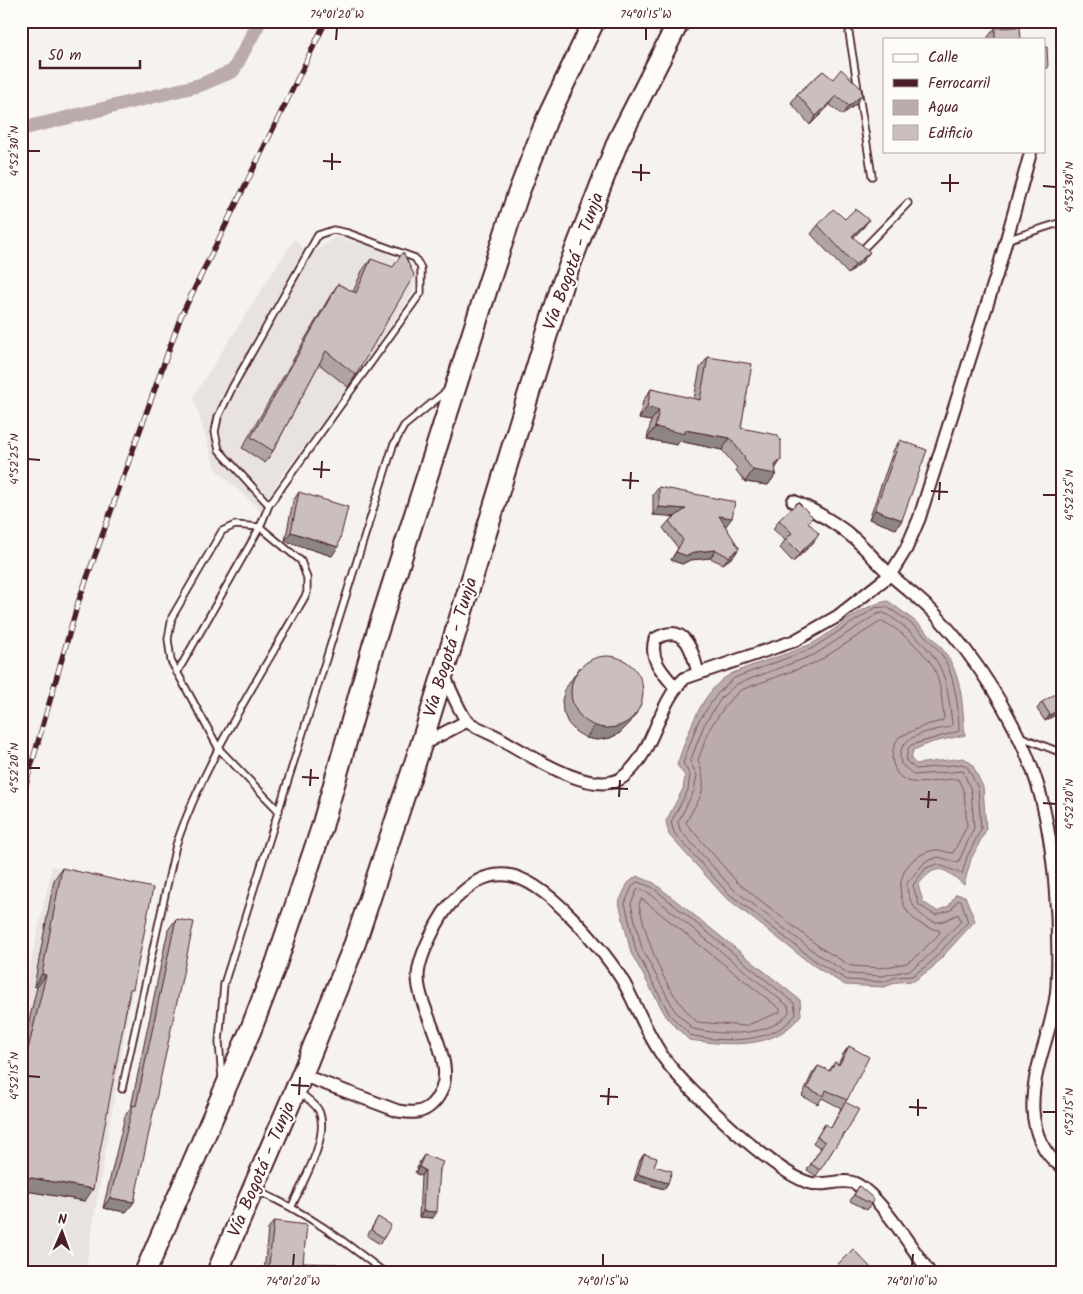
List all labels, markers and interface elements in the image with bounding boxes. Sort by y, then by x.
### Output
text: 74°01'20"W [310,5,364,24]
text: 74°01'15"W [620,5,672,24]
scale bar [40,38,140,70]
legend [883,38,1046,152]
text: 50 m [48,44,82,68]
text: Calle [928,46,958,70]
text: Ferrocarril [928,72,991,96]
text: Agua [928,96,959,120]
text: Edificio [928,122,973,146]
text: 4°52'30"N [5,126,24,176]
text: 4°52'30"N [1060,162,1079,212]
street label: Vía Bogotá - Tunja [536,188,613,335]
text: 4°52'25"N [5,433,24,485]
text: 4°52'25"N [1060,469,1079,521]
street label: Vía Bogotá - Tunja [416,574,486,721]
text: 4°52'20"N [5,743,24,793]
text: 4°52'20"N [1060,779,1079,829]
text: 4°52'15"N [5,1052,24,1100]
text: 4°52'15"N [1060,1088,1079,1136]
street label: Vía Bogotá - Tunja [221,1097,304,1242]
north arrow [38,1206,88,1256]
text: N [58,1209,67,1231]
text: 74°01'20"W [266,1272,320,1291]
text: 74°01'15"W [577,1272,629,1291]
text: 74°01'10"W [887,1272,937,1291]

